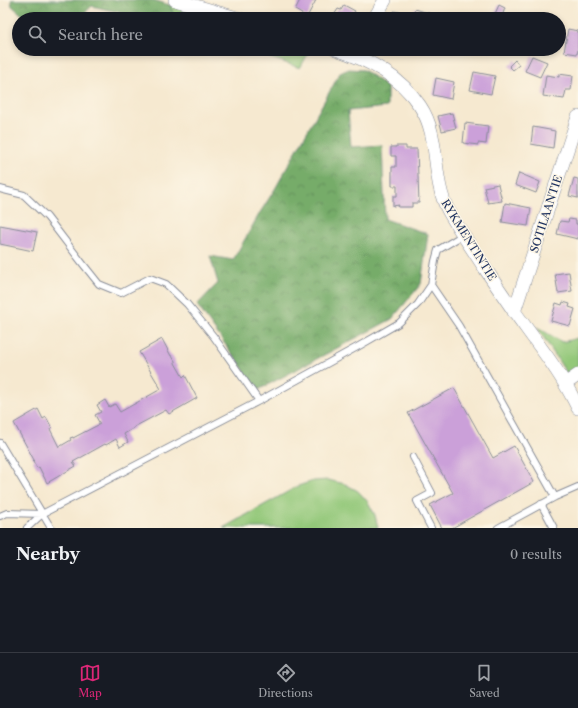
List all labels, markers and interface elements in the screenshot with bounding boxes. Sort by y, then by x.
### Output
search box [12,12,566,56]
icon: search [26,23,48,45]
text: Search here [58,25,143,44]
street label: SOTILAANTIE [527,173,565,255]
street label: RYKMENTINTIE [438,197,500,284]
text: Nearby [16,544,80,564]
text: 0 results [510,546,562,562]
tab: Map [78,662,102,700]
tab: Directions [258,662,313,700]
tab: Saved [469,662,500,700]

